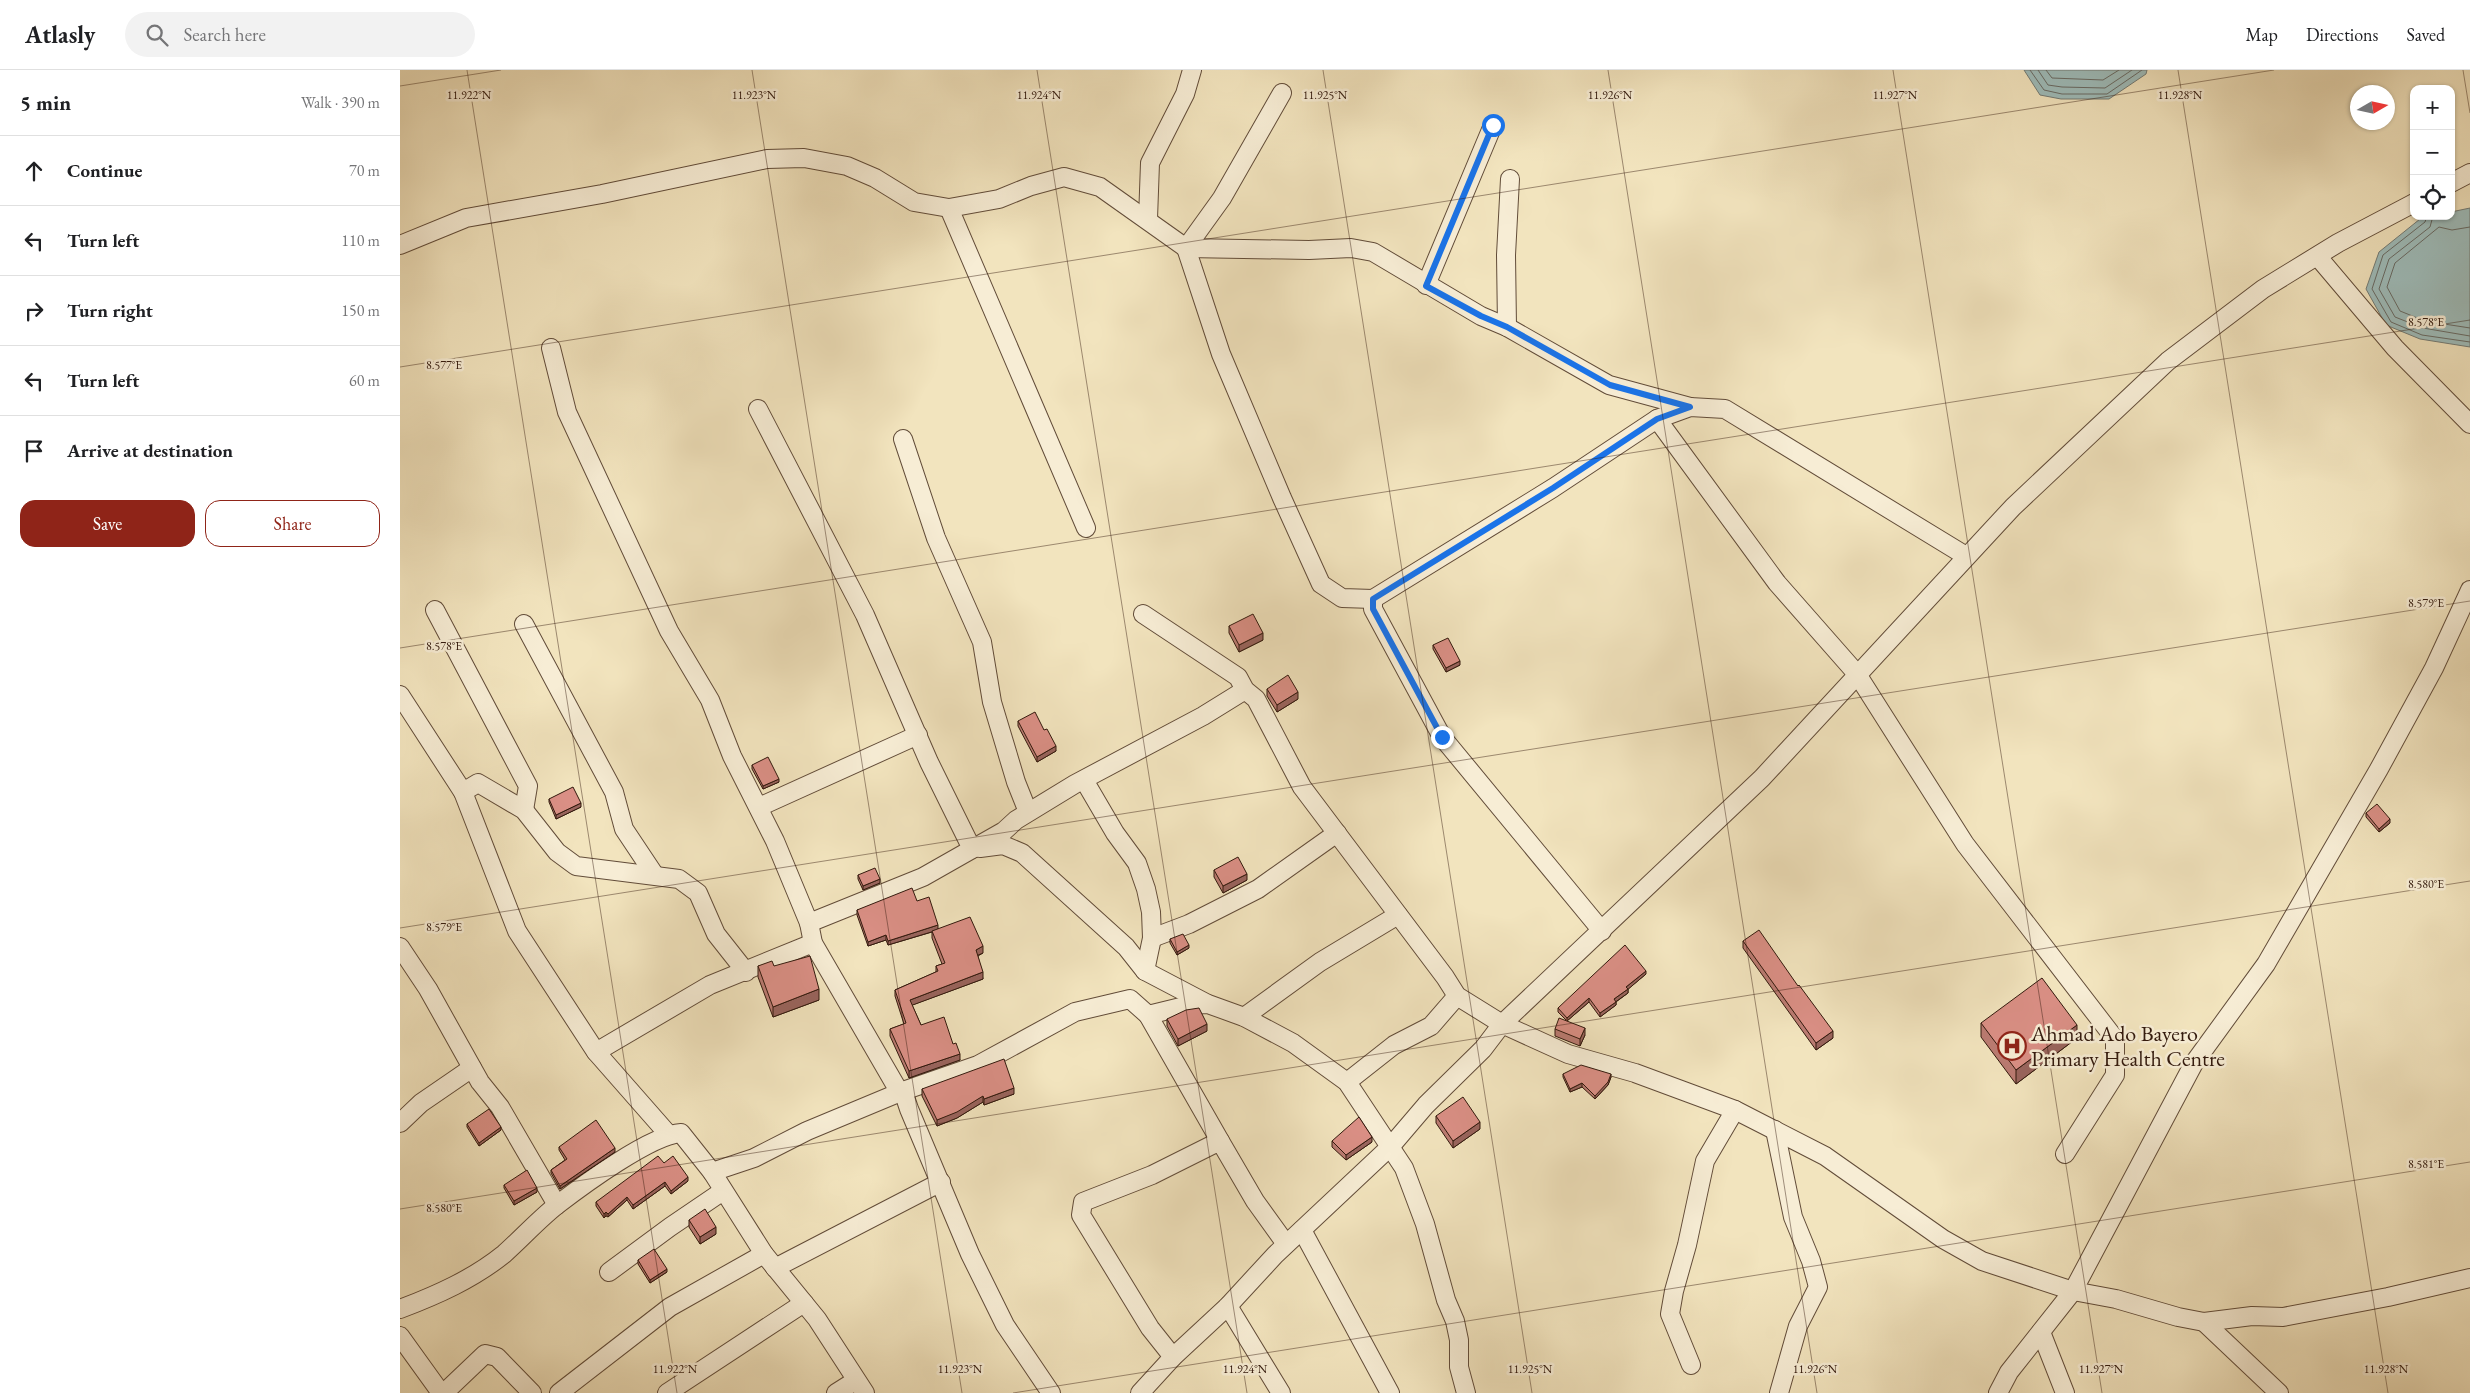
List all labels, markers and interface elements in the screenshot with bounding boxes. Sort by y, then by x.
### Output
search box [125,12,475,57]
text: Atlasly [25,19,95,50]
icon: search [143,21,171,49]
text: Search here [183,22,266,47]
text: Map [2246,23,2278,46]
text: Directions [2306,23,2378,46]
text: Saved [2406,23,2445,46]
north arrow [2350,85,2395,130]
map controls [2410,85,2455,220]
button: + [2410,85,2455,130]
text: 11.922°N [447,87,492,103]
text: 11.923°N [732,87,777,103]
text: 11.924°N [1017,87,1062,103]
text: 11.925°N [1303,87,1348,103]
text: 11.926°N [1588,87,1633,103]
text: 11.927°N [1873,87,1918,103]
text: 11.928°N [2158,87,2203,103]
text: 5 min [20,89,71,116]
text: Walk · 390 m [301,92,380,113]
route start [1482,114,1505,137]
button: − [2410,130,2455,175]
icon: ahead [20,157,48,185]
text: Continue [67,158,142,183]
text: 70 m [349,160,380,181]
button: locate [2410,175,2455,220]
icon: left [20,227,48,255]
text: Turn left [67,228,139,253]
text: 110 m [341,230,380,251]
icon: right [20,297,48,325]
text: Turn right [67,298,153,323]
text: 150 m [341,300,380,321]
text: 8.578°E [2408,314,2444,330]
text: 8.577°E [426,357,462,373]
icon: left [20,367,48,395]
text: Turn left [67,368,139,393]
text: 60 m [349,370,380,391]
icon: arrive [20,437,48,465]
text: Arrive at destination [67,438,233,463]
button: Save [20,500,195,547]
button: Share [205,500,380,547]
text: 8.579°E [2408,595,2444,611]
text: 8.578°E [426,638,462,654]
route end [1431,726,1454,749]
text: 8.580°E [2408,876,2444,892]
text: 8.579°E [426,919,462,935]
place label: Ahmad Ado Bayero Primary Health Centre [2030,1019,2225,1073]
hospital icon: Ahmad Ado Bayero Primary Health Centre [1997,1031,2027,1061]
text: 8.581°E [2408,1156,2444,1172]
text: 8.580°E [426,1200,462,1216]
text: 11.922°N [653,1361,698,1377]
text: 11.923°N [938,1361,983,1377]
text: 11.924°N [1223,1361,1268,1377]
text: 11.925°N [1508,1361,1553,1377]
text: 11.926°N [1793,1361,1838,1377]
text: 11.927°N [2079,1361,2124,1377]
text: 11.928°N [2364,1361,2409,1377]

